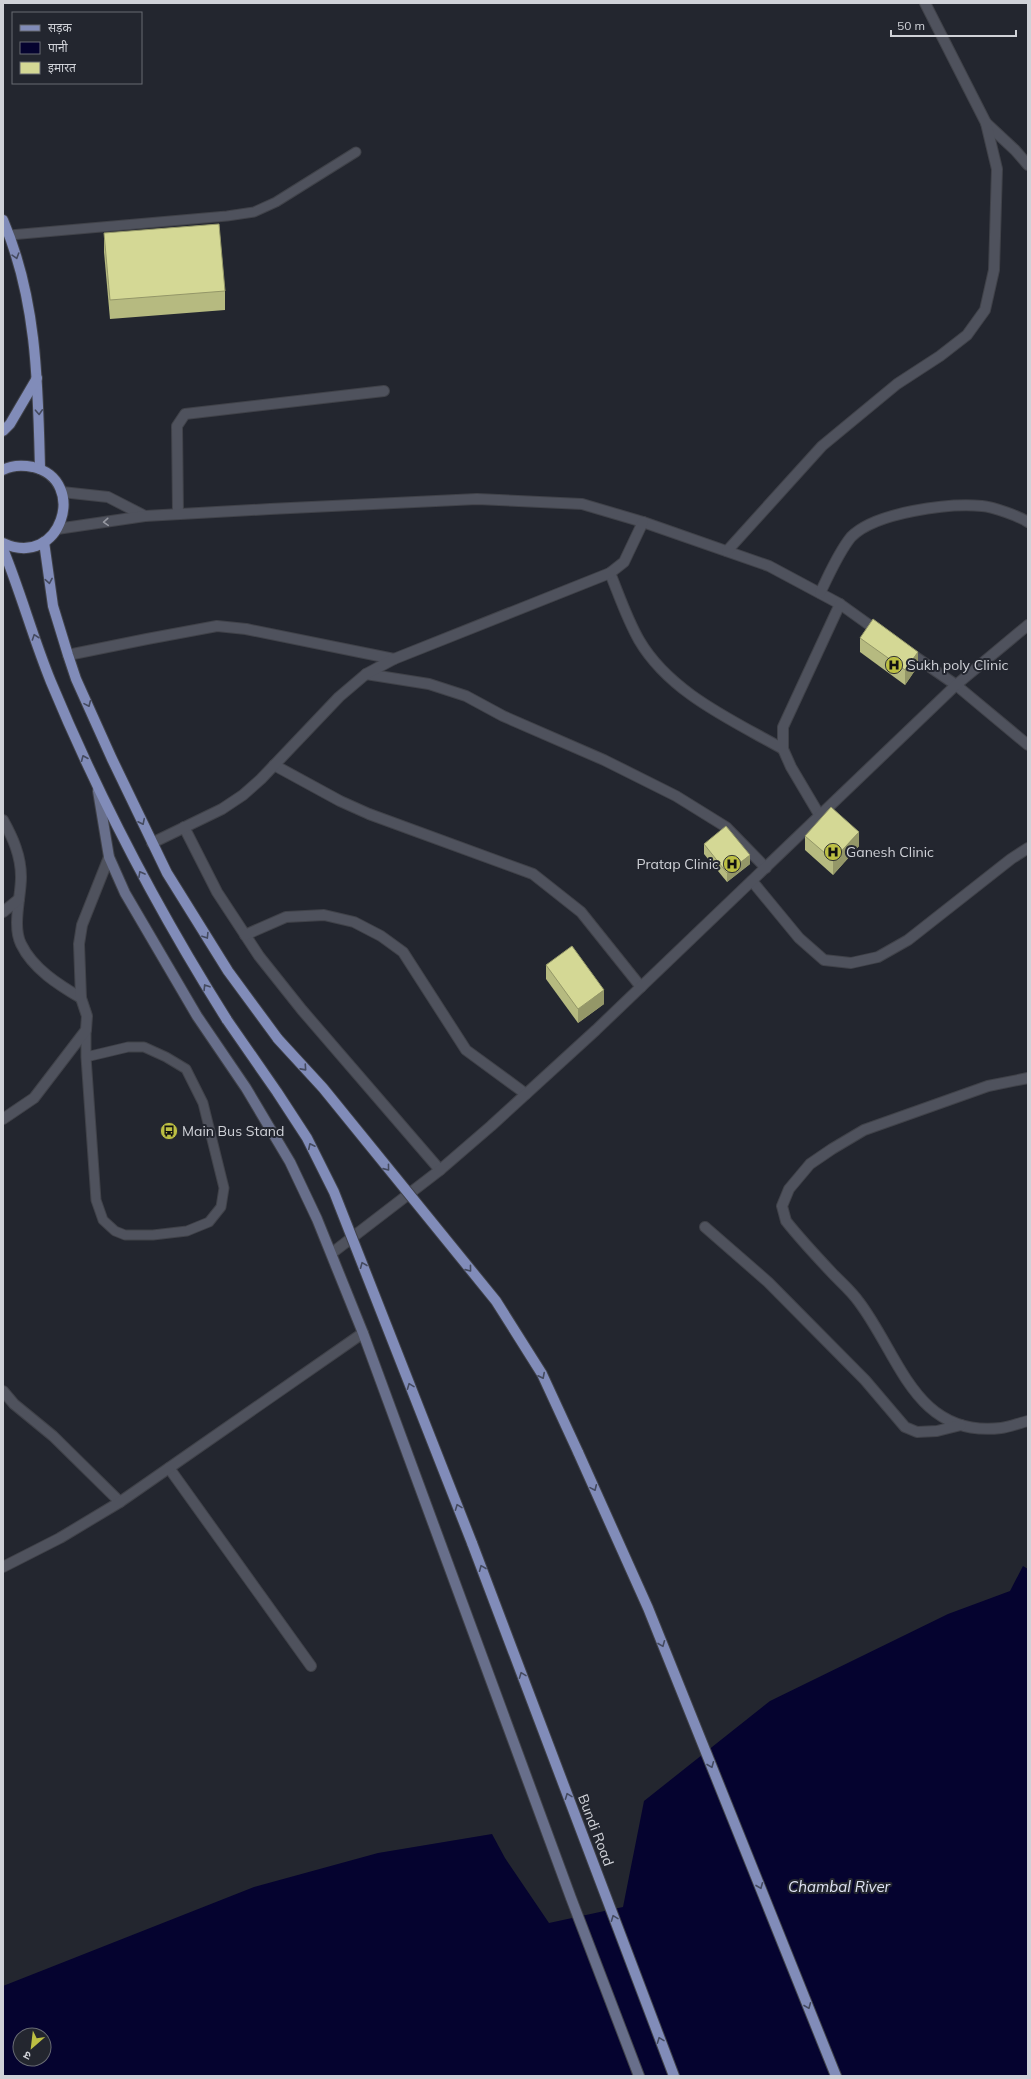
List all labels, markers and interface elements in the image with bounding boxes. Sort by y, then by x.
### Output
legend [12,12,142,84]
scale bar [891,12,1016,38]
text: 50 m [897,18,925,33]
text: सड़क [48,20,73,35]
text: पानी [48,40,69,55]
text: इमारत [48,60,77,75]
one-way arrow [11,253,20,260]
one-way arrow [34,409,43,415]
one-way arrow [103,517,109,526]
one-way arrow [44,578,53,584]
one-way arrow [32,634,40,641]
hospital icon: Sukh poly Clinic [884,655,904,675]
place label: Sukh poly Clinic [907,656,1008,674]
one-way arrow [83,701,91,708]
one-way arrow [81,754,89,762]
one-way arrow [137,818,145,826]
hospital icon: Ganesh Clinic [823,842,843,862]
place label: Ganesh Clinic [846,843,934,861]
hospital icon: Pratap Clinic [722,854,742,874]
place label: Pratap Clinic [637,855,719,873]
one-way arrow [139,871,146,878]
one-way arrow [201,932,208,939]
one-way arrow [204,984,211,991]
one-way arrow [300,1063,307,1070]
bus stop icon: Main Bus Stand [159,1121,179,1141]
place label: Main Bus Stand [182,1122,284,1140]
one-way arrow [308,1142,316,1150]
one-way arrow [383,1163,390,1170]
one-way arrow [359,1261,367,1268]
one-way arrow [465,1264,472,1271]
one-way arrow [537,1372,545,1379]
one-way arrow [407,1382,415,1389]
one-way arrow [589,1483,597,1491]
one-way arrow [454,1503,462,1510]
one-way arrow [478,1565,486,1572]
one-way arrow [658,1641,666,1648]
one-way arrow [519,1671,527,1678]
one-way arrow [706,1761,714,1769]
street label: Bundi Road [574,1792,618,1868]
one-way arrow [565,1793,573,1800]
water label: Chambal River [788,1877,891,1896]
one-way arrow [755,1882,763,1889]
one-way arrow [611,1914,619,1921]
one-way arrow [803,2002,811,2010]
north arrow [12,2027,52,2067]
one-way arrow [657,2036,665,2043]
text: उ [21,2048,33,2064]

